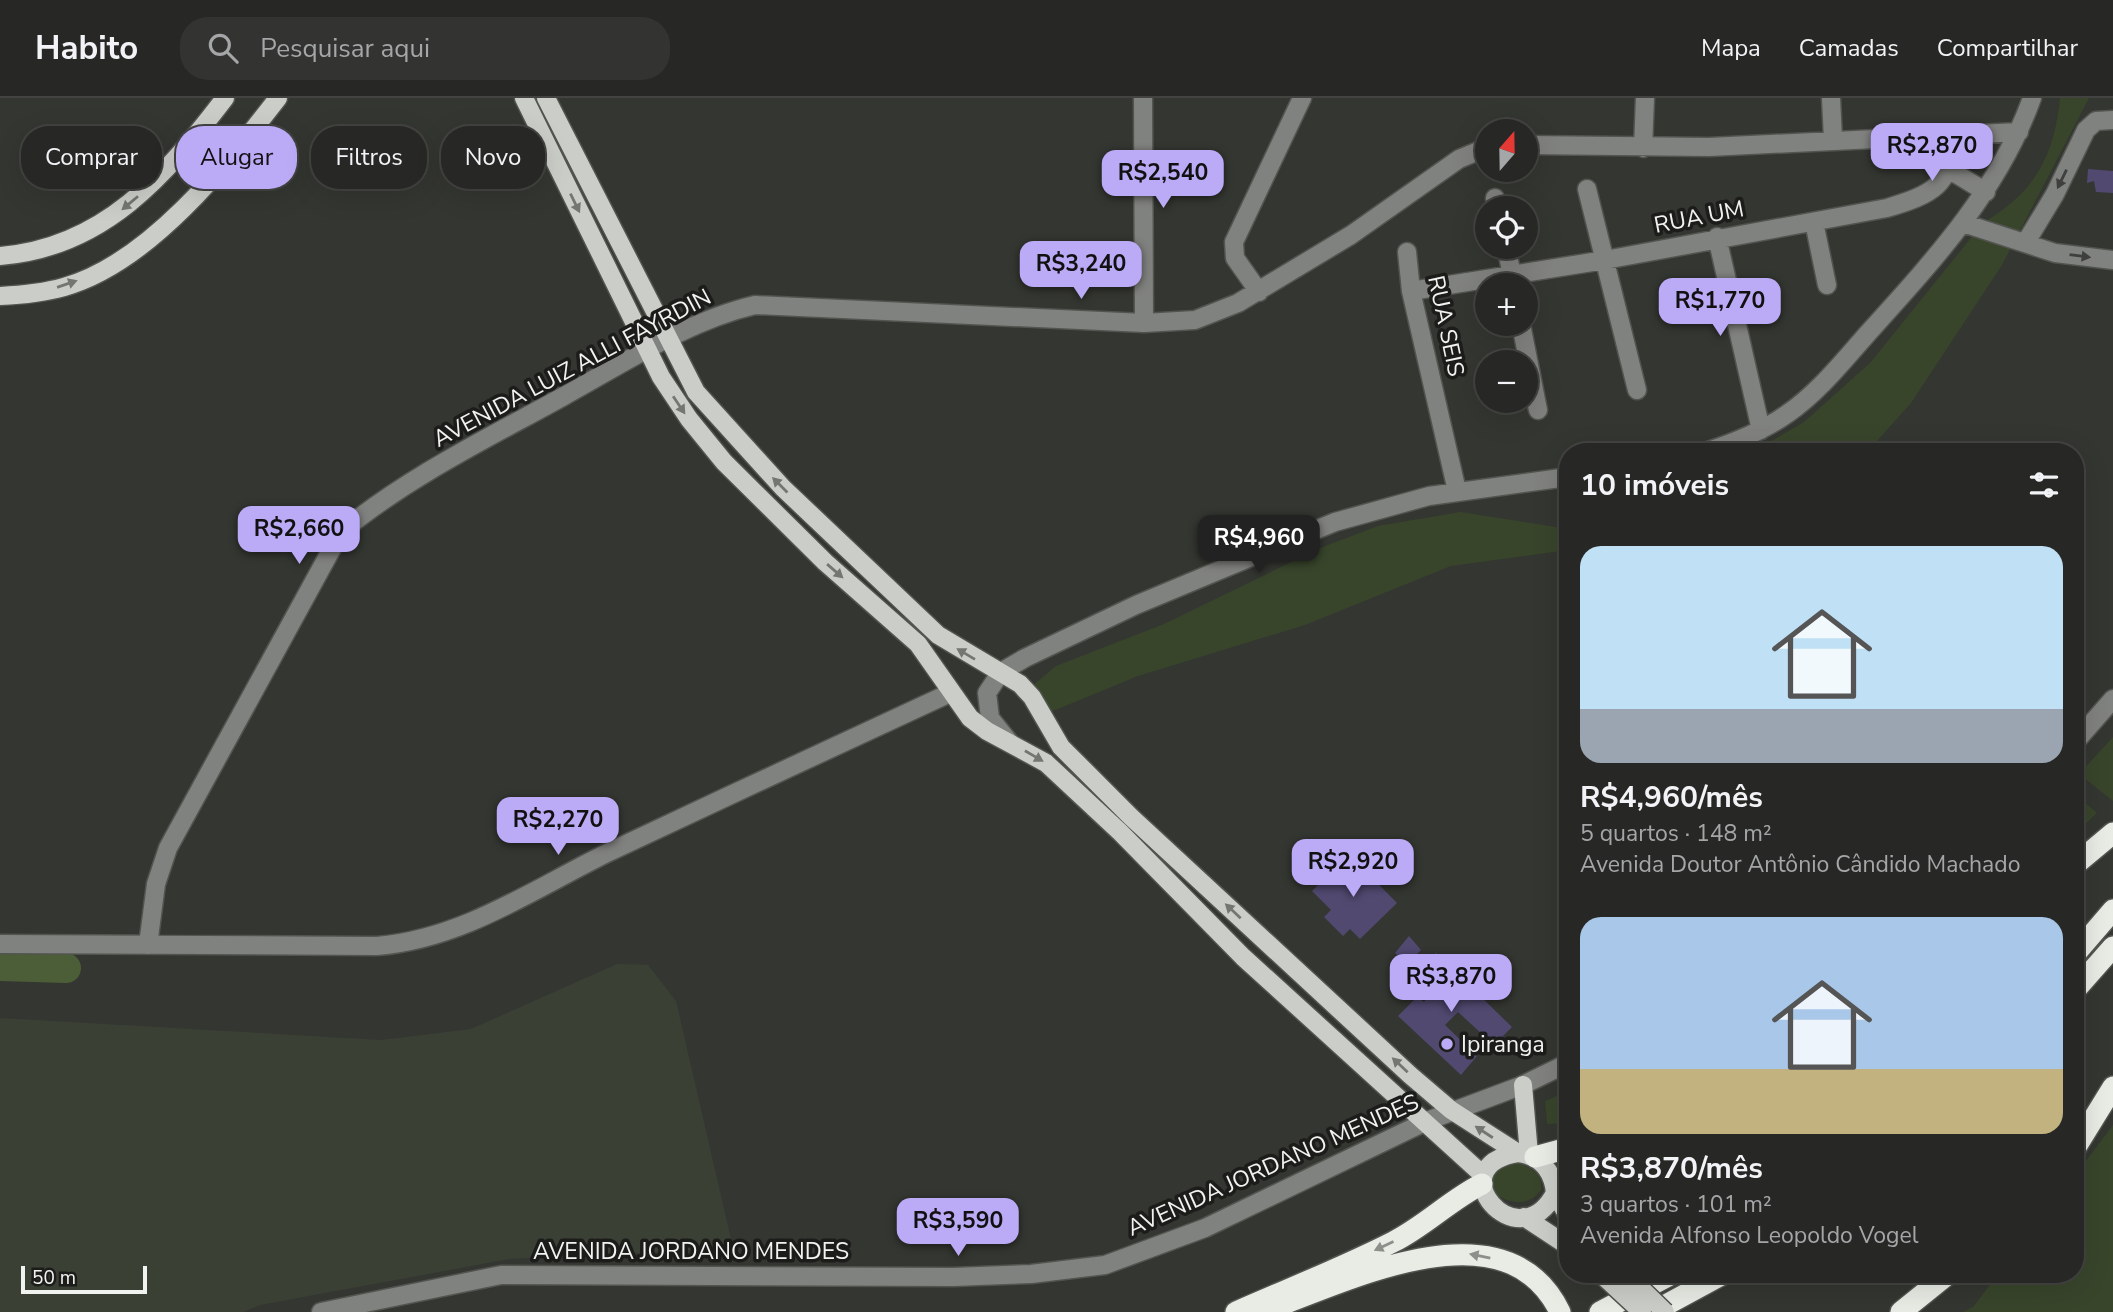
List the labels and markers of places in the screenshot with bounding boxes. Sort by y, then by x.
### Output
pin: R$2,870 [1867,123,1997,183]
pin: R$2,540 [1098,150,1228,210]
pin: R$3,240 [1016,242,1146,301]
pin: R$1,770 [1655,278,1785,338]
pin: R$2,660 [234,506,364,566]
pin: R$4,960 [1194,516,1324,575]
pin: R$2,270 [493,798,623,857]
pin: R$2,920 [1288,840,1418,899]
pin: R$3,870 [1386,954,1516,1014]
place label: Ipiranga [1461,1029,1545,1060]
marker: Ipiranga [1439,1036,1455,1052]
pin: R$3,590 [893,1198,1023,1258]

